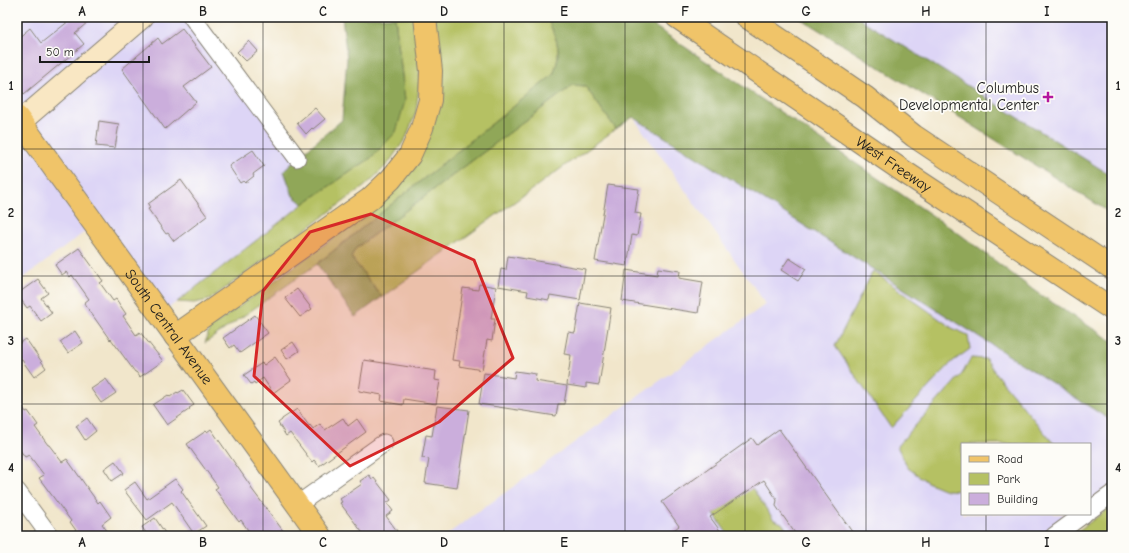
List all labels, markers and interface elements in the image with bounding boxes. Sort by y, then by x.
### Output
text: A [78,4,86,19]
text: B [199,4,207,19]
text: C [319,4,327,19]
text: D [440,4,448,19]
text: E [560,4,568,19]
text: F [681,4,689,19]
text: G [801,4,811,19]
text: H [921,4,931,19]
text: I [1044,4,1050,19]
scale bar [40,38,149,64]
text: 50 m [46,45,74,59]
text: 1 [8,78,14,93]
text: 1 [1115,78,1121,93]
place label: Columbus Developmental Center [899,79,1039,114]
marker: Columbus Developmental Center [1042,91,1054,103]
street label: West Freeway [852,132,935,196]
text: 2 [8,205,14,220]
text: 2 [1115,205,1121,220]
street label: South Central Avenue [121,266,217,388]
text: 3 [8,333,14,348]
text: 3 [1115,333,1121,348]
legend [961,443,1091,515]
text: Road [997,452,1023,466]
text: 4 [8,460,14,475]
text: 4 [1115,460,1121,475]
text: Park [997,472,1020,486]
text: Building [997,492,1038,506]
text: A [78,535,86,550]
text: B [199,535,207,550]
text: C [319,535,327,550]
text: D [440,535,448,550]
text: E [560,535,568,550]
text: F [681,535,689,550]
text: G [801,535,811,550]
text: H [921,535,931,550]
text: I [1044,535,1050,550]

